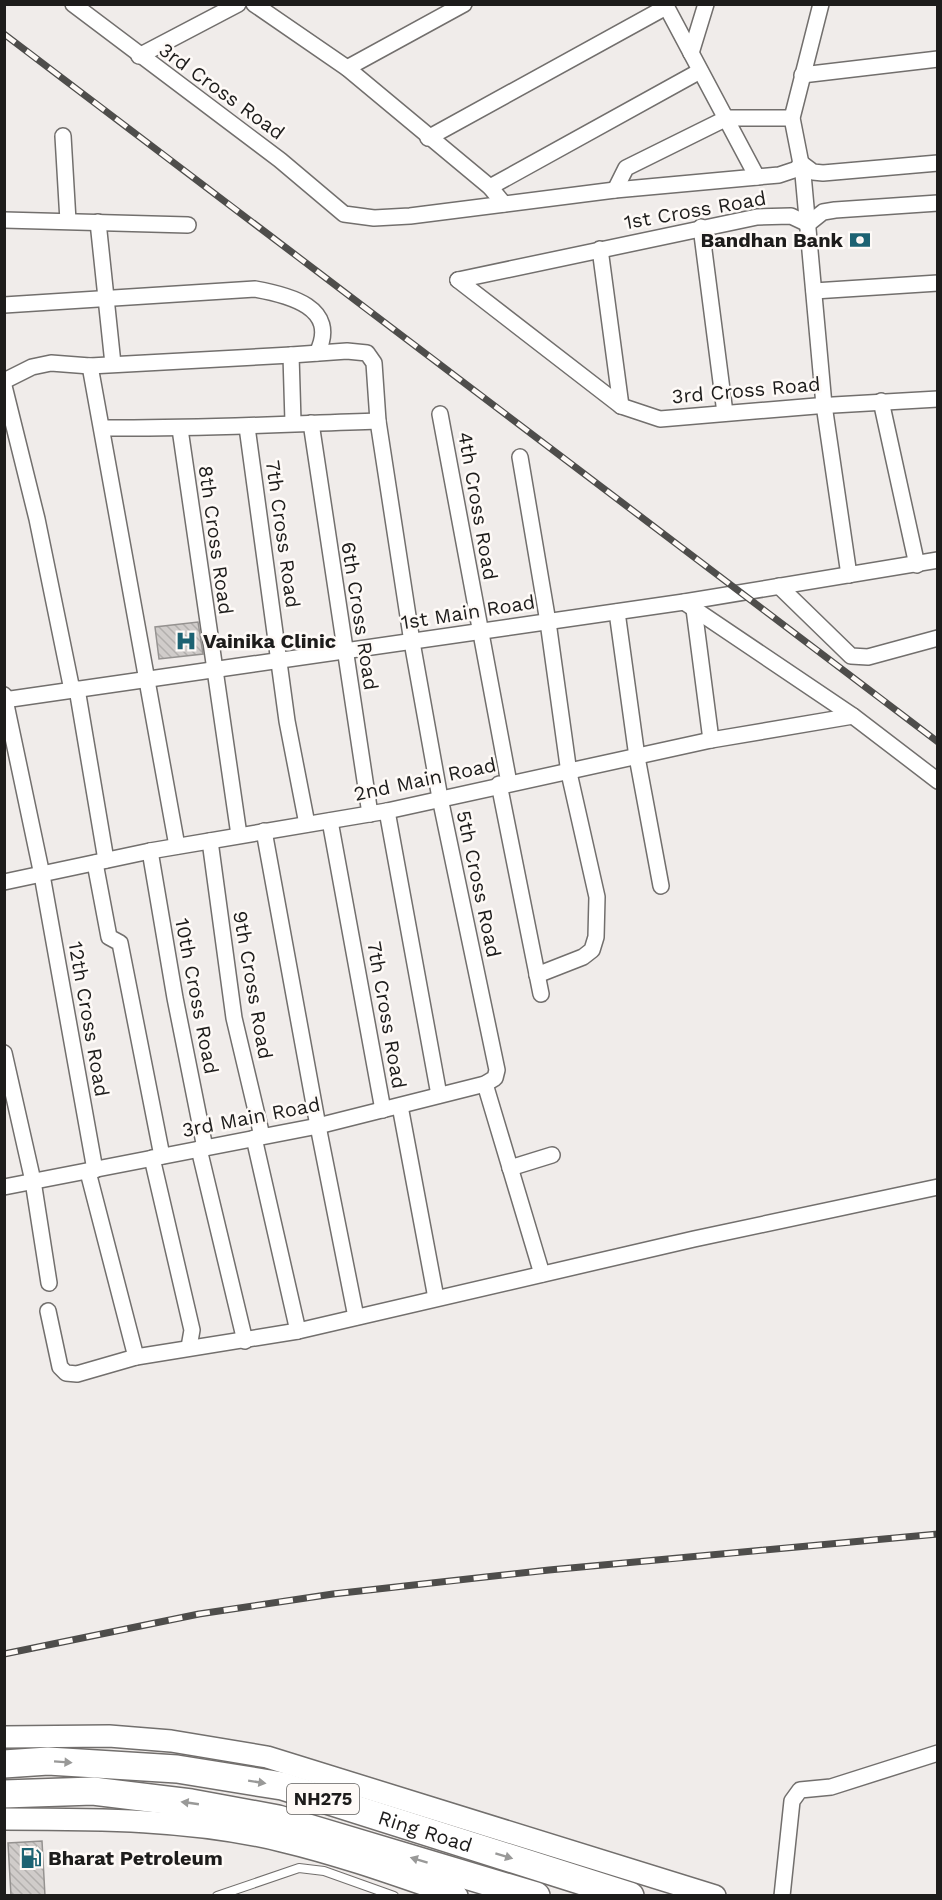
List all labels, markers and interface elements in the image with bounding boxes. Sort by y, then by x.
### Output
street label: 3rd Cross Road [155,37,289,145]
street label: 1st Cross Road [622,186,768,234]
place label: Bandhan Bank [701,228,844,252]
bank icon: Bandhan Bank [848,228,872,252]
street label: 3rd Cross Road [671,372,821,408]
street label: 4th Cross Road [453,430,503,582]
street label: 7th Cross Road [261,459,305,609]
street label: 8th Cross Road [194,464,238,616]
street label: 6th Cross Road [336,540,384,692]
street label: 1st Main Road [399,590,537,634]
hospital icon: Vainika Clinic [174,629,198,653]
place label: Vainika Clinic [203,629,336,653]
street label: 2nd Main Road [352,752,498,806]
street label: 5th Cross Road [452,808,506,960]
street label: 9th Cross Road [228,909,278,1061]
street label: 10th Cross Road [170,916,224,1076]
street label: 12th Cross Road [64,939,114,1099]
street label: 7th Cross Road [362,940,412,1090]
street label: 3rd Main Road [180,1092,322,1142]
one-way arrow [53,1757,72,1767]
one-way arrow [247,1778,266,1787]
road number: NH275 [287,1784,359,1814]
one-way arrow [180,1798,199,1807]
street label: Ring Road [375,1805,475,1857]
fuel station icon: Bharat Petroleum [19,1846,43,1870]
place label: Bharat Petroleum [48,1846,223,1870]
one-way arrow [495,1852,513,1861]
one-way arrow [410,1855,428,1864]

